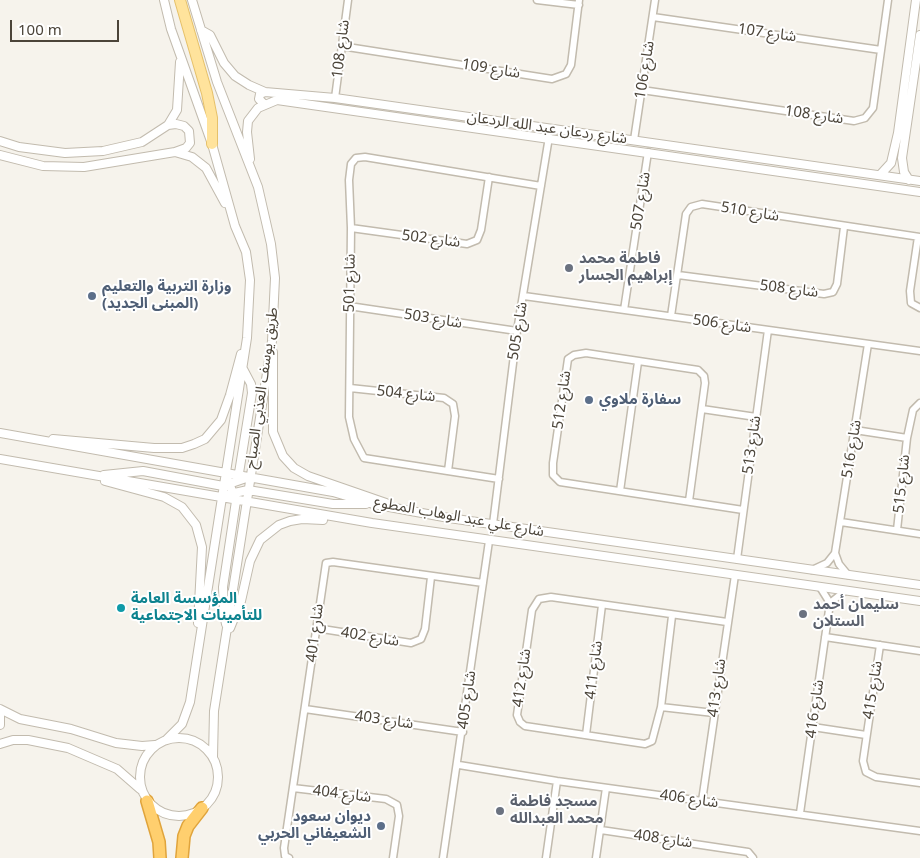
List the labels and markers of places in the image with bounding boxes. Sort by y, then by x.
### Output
place label: فاطمة محمد إبراهيم الجسار [579,250,672,285]
marker: فاطمة محمد إبراهيم الجسار [563,262,575,274]
place label: وزارة التربية والتعليم (المبنى الجديد) [102,278,232,313]
marker: وزارة التربية والتعليم (المبنى الجديد) [86,290,98,302]
place label: سفارة ملاوي [599,391,681,409]
marker: سفارة ملاوي [583,394,595,406]
place label: المؤسسة العامة للتأمينات الاجتماعية [131,590,262,625]
place label: سليمان أحمد الستلان [813,596,899,631]
marker: المؤسسة العامة للتأمينات الاجتماعية [115,602,127,614]
marker: سليمان أحمد الستلان [797,608,809,620]
place label: مسجد فاطمة محمد العبدالله [510,793,604,828]
marker: مسجد فاطمة محمد العبدالله [494,805,506,817]
place label: ديوان سعود الشعيفاني الحربي [258,808,371,843]
marker: ديوان سعود الشعيفاني الحربي [375,820,387,832]

